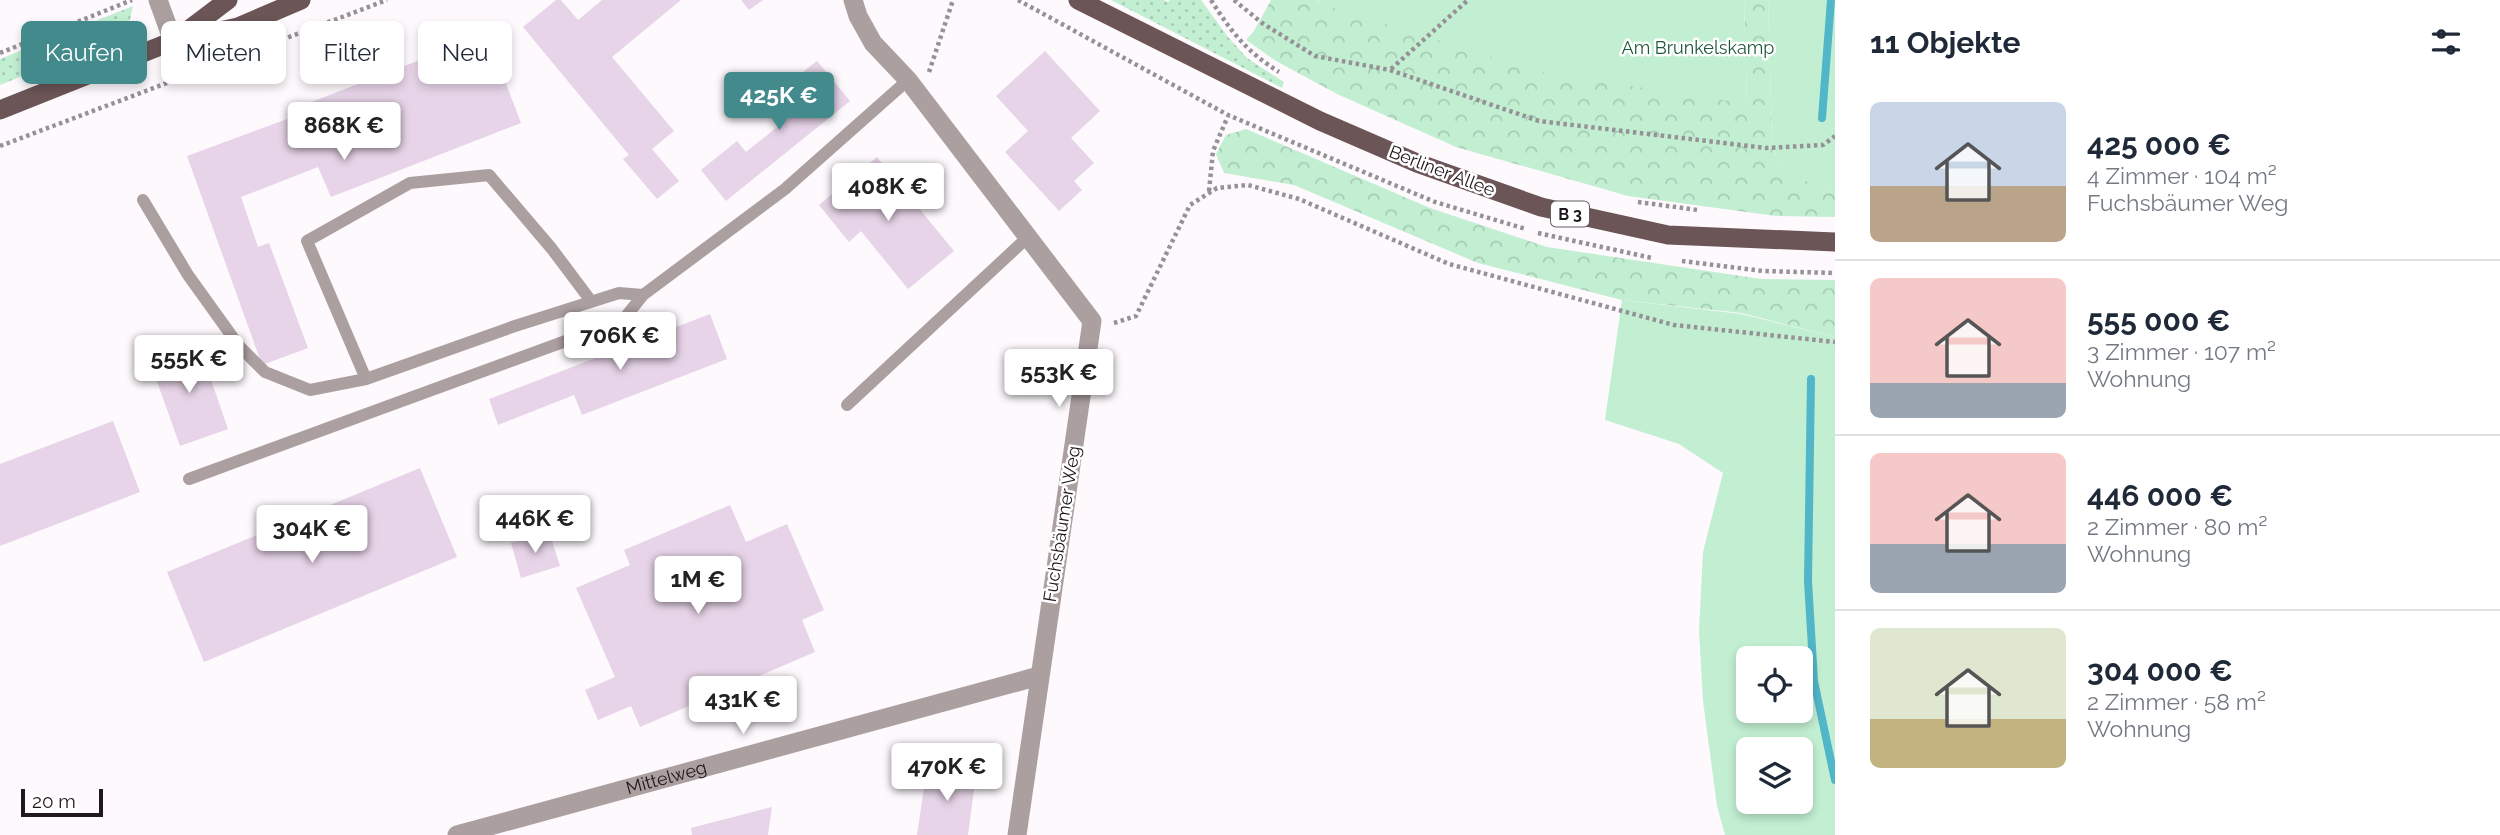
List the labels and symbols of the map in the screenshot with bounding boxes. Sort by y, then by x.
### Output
park label: Am Brunkelskamp [1622,37,1774,58]
pin: 425K € [722,72,836,132]
pin: 868K € [287,102,401,162]
street label: Berliner Allee [1386,141,1499,201]
pin: 408K € [831,164,945,223]
road number: B 3 [1551,202,1589,227]
pin: 706K € [563,312,677,372]
pin: 555K € [132,336,246,395]
pin: 553K € [1002,350,1116,409]
street label: Fuchsbäumer Weg [1039,444,1084,603]
pin: 446K € [478,496,592,555]
pin: 304K € [255,505,369,565]
pin: 1M € [657,556,739,616]
pin: 431K € [686,676,800,736]
pin: 470K € [890,744,1004,803]
street label: Mittelweg [623,756,709,798]
scale bar [21,786,103,818]

